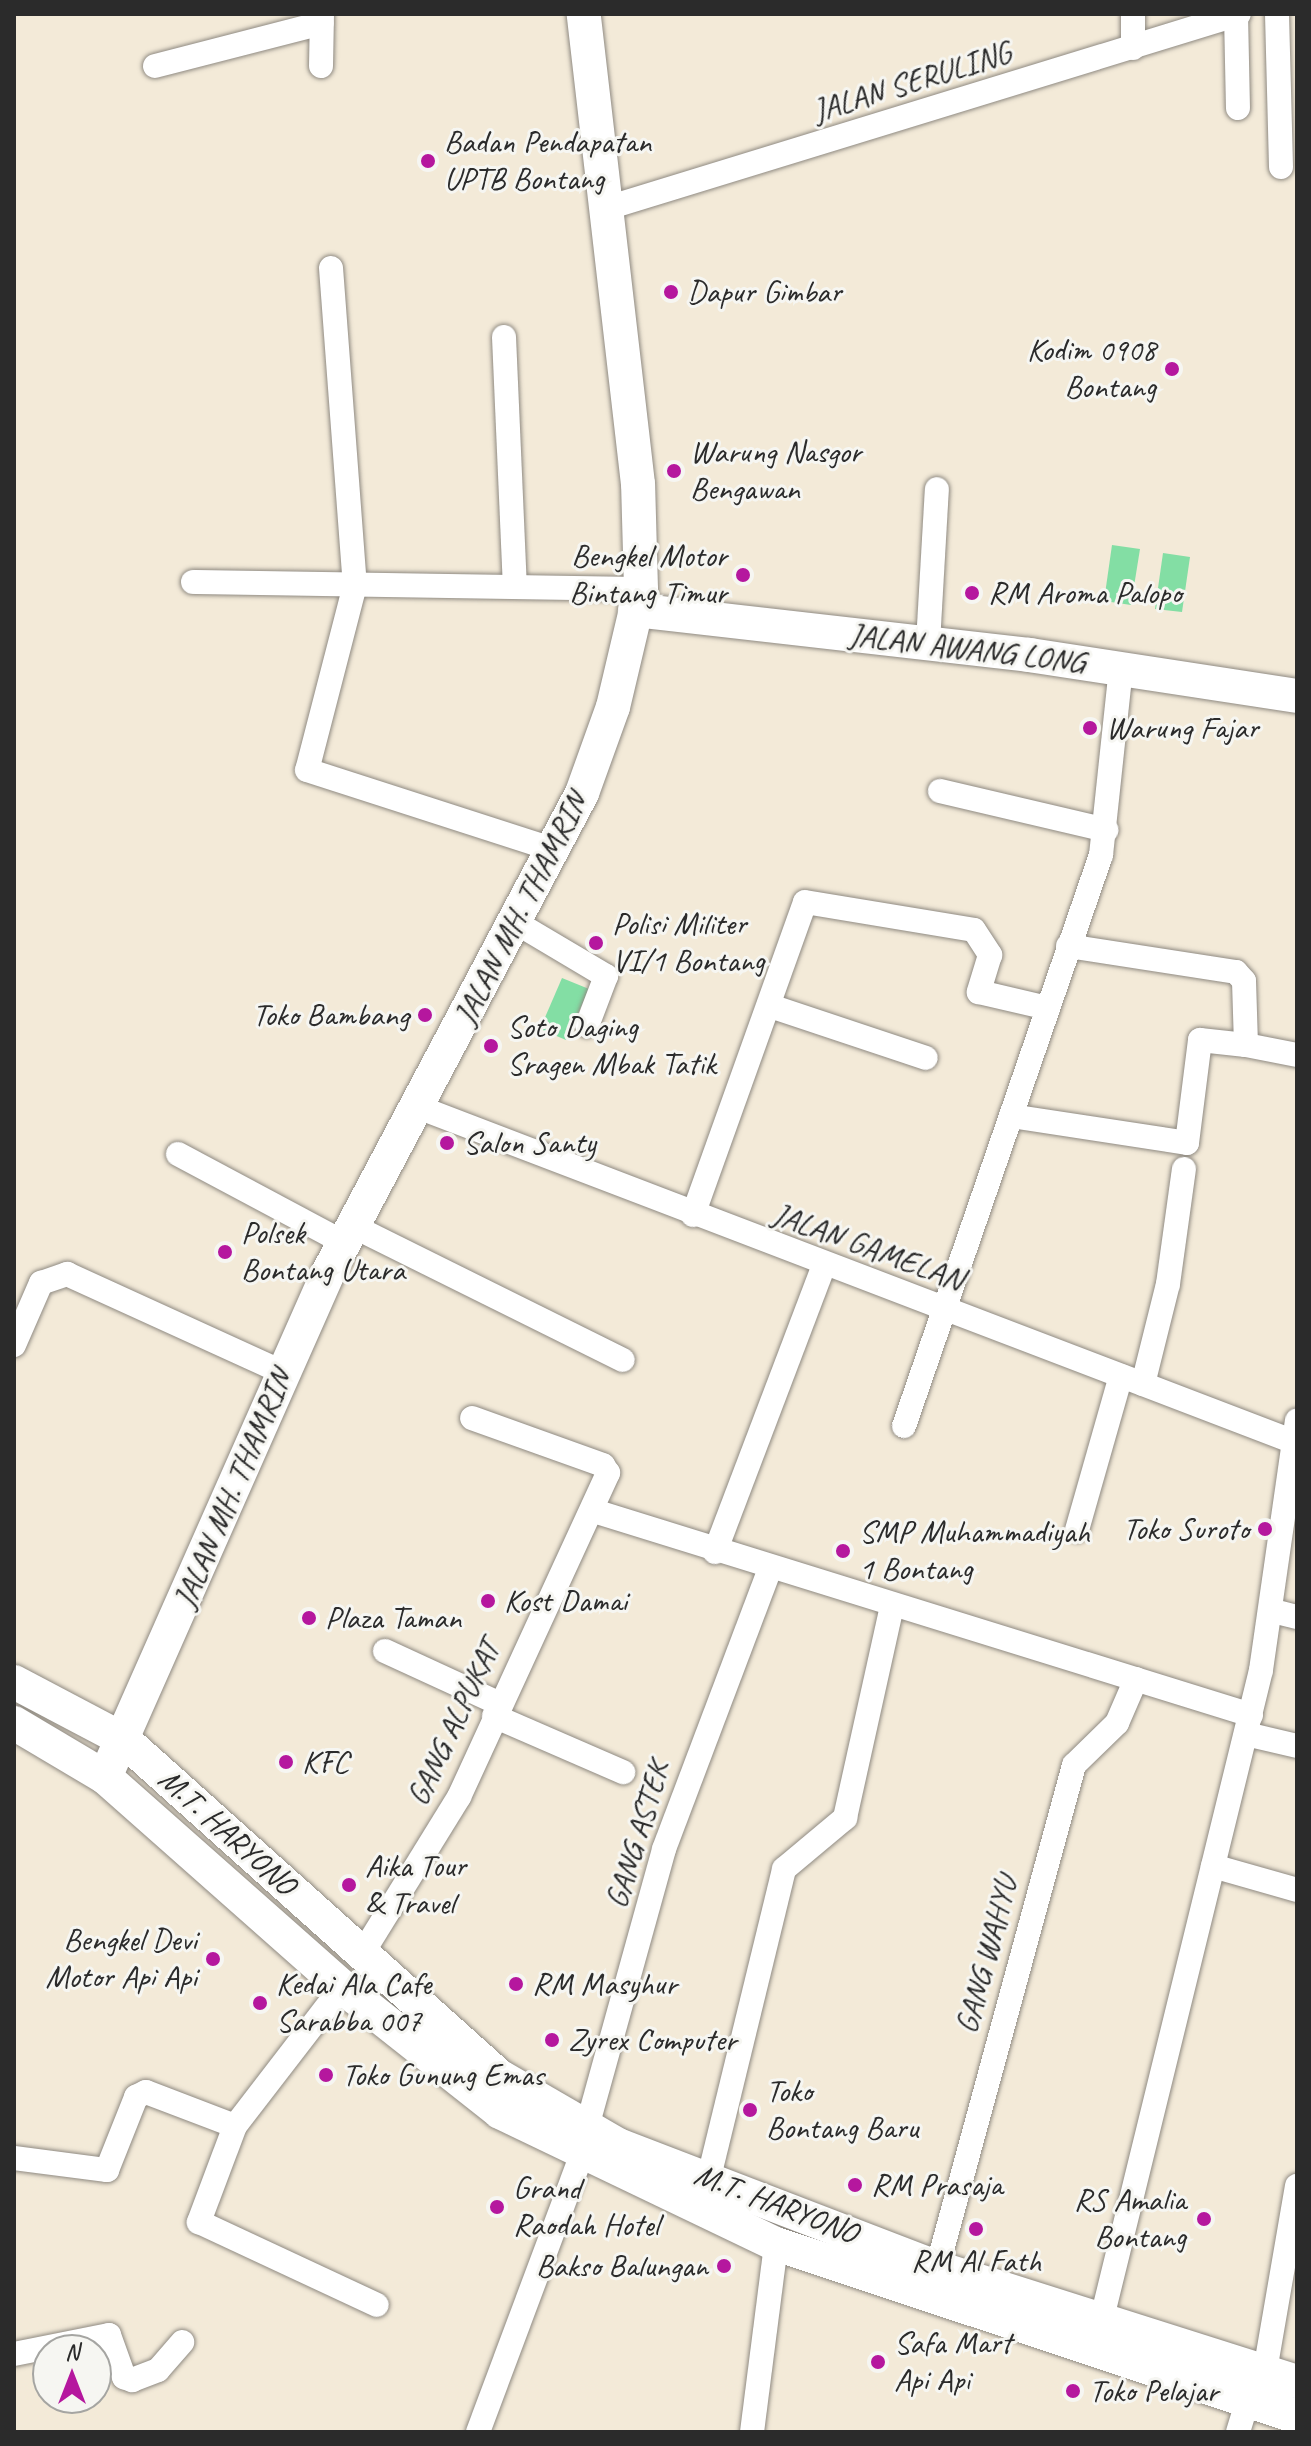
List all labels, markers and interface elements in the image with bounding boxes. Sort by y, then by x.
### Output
street label: JALAN SERULING [808,34,1016,130]
place label: Badan Pendapatan UPTB Bontang [444,124,651,199]
marker: Badan Pendapatan UPTB Bontang [419,152,437,170]
place label: Dapur Gimbar [687,273,841,311]
marker: Dapur Gimbar [662,283,680,301]
place label: Kodim 0908 Bontang [1027,332,1156,407]
marker: Kodim 0908 Bontang [1163,360,1181,378]
place label: Warung Nasgor Bengawan [690,434,862,509]
marker: Warung Nasgor Bengawan [665,462,683,480]
place label: Bengkel Motor Bintang Timur [571,538,727,613]
marker: Bengkel Motor Bintang Timur [734,566,752,584]
place label: RM Aroma Palopo [988,574,1182,612]
marker: RM Aroma Palopo [963,584,981,602]
street label: JALAN AWANG LONG [846,615,1088,683]
place label: Warung Fajar [1106,709,1258,747]
marker: Warung Fajar [1081,719,1099,737]
street label: JALAN MH. THAMRIN [446,787,596,1031]
place label: Polisi Militer VI/1 Bontang [612,906,765,981]
marker: Polisi Militer VI/1 Bontang [587,934,605,952]
place label: Toko Bambang [254,996,409,1034]
marker: Toko Bambang [416,1006,434,1024]
place label: Soto Daging Sragen Mbak Tatik [507,1009,716,1084]
marker: Soto Daging Sragen Mbak Tatik [482,1037,500,1055]
place label: Salon Santy [463,1124,596,1162]
marker: Salon Santy [438,1134,456,1152]
street label: JALAN GAMELAN [768,1195,968,1299]
place label: Polsek Bontang Utara [241,1215,406,1290]
marker: Polsek Bontang Utara [216,1243,234,1261]
street label: JALAN MH. THAMRIN [166,1364,300,1614]
place label: Toko Suroto [1124,1510,1249,1548]
place label: SMP Muhammadiyah 1 Bontang [859,1514,1090,1589]
marker: Toko Suroto [1256,1520,1274,1538]
marker: SMP Muhammadiyah 1 Bontang [834,1542,852,1560]
place label: Kost Damai [504,1582,628,1620]
marker: Kost Damai [479,1592,497,1610]
place label: Plaza Taman [325,1599,461,1637]
marker: Plaza Taman [300,1609,318,1627]
street label: GANG ALPUKAT [399,1634,509,1812]
place label: KFC [302,1743,349,1781]
marker: KFC [277,1753,295,1771]
street label: GANG ASTEK [598,1757,678,1913]
street label: M.T. HARYONO [150,1760,304,1904]
place label: Aika Tour & Travel [365,1848,466,1923]
street label: GANG WAHYU [948,1873,1026,2037]
marker: Aika Tour & Travel [340,1876,358,1894]
place label: Bengkel Devi Motor Api Api [45,1922,197,1997]
marker: Bengkel Devi Motor Api Api [204,1950,222,1968]
place label: RM Masyhur [532,1965,677,2003]
place label: Kedai Ala Cafe Sarabba 007 [276,1966,432,2041]
marker: RM Masyhur [507,1975,525,1993]
marker: Kedai Ala Cafe Sarabba 007 [251,1994,269,2012]
place label: Zyrex Computer [568,2021,736,2059]
marker: Zyrex Computer [543,2031,561,2049]
place label: Toko Gunung Emas [342,2056,543,2094]
marker: Toko Gunung Emas [317,2066,335,2084]
place label: Toko Bontang Baru [766,2073,919,2148]
marker: Toko Bontang Baru [741,2101,759,2119]
street label: M.T. HARYONO [689,2155,863,2253]
place label: RM Prasaja [871,2166,1003,2204]
place label: Grand Raodah Hotel [513,2170,659,2245]
marker: RM Prasaja [846,2176,864,2194]
place label: RS Amalia Bontang [1074,2182,1186,2257]
marker: Grand Raodah Hotel [488,2198,506,2216]
marker: RS Amalia Bontang [1193,2208,1215,2230]
marker: RM Al Fath [967,2220,985,2238]
place label: RM Al Fath [911,2242,1041,2280]
place label: Bakso Balungan [535,2247,708,2285]
marker: Bakso Balungan [715,2257,733,2275]
place label: Safa Mart Api Api [894,2325,1012,2400]
north arrow [32,2334,112,2414]
text: N [65,2338,79,2366]
marker: Safa Mart Api Api [869,2353,887,2371]
place label: Toko Pelajar [1089,2372,1217,2410]
marker: Toko Pelajar [1064,2382,1082,2400]

